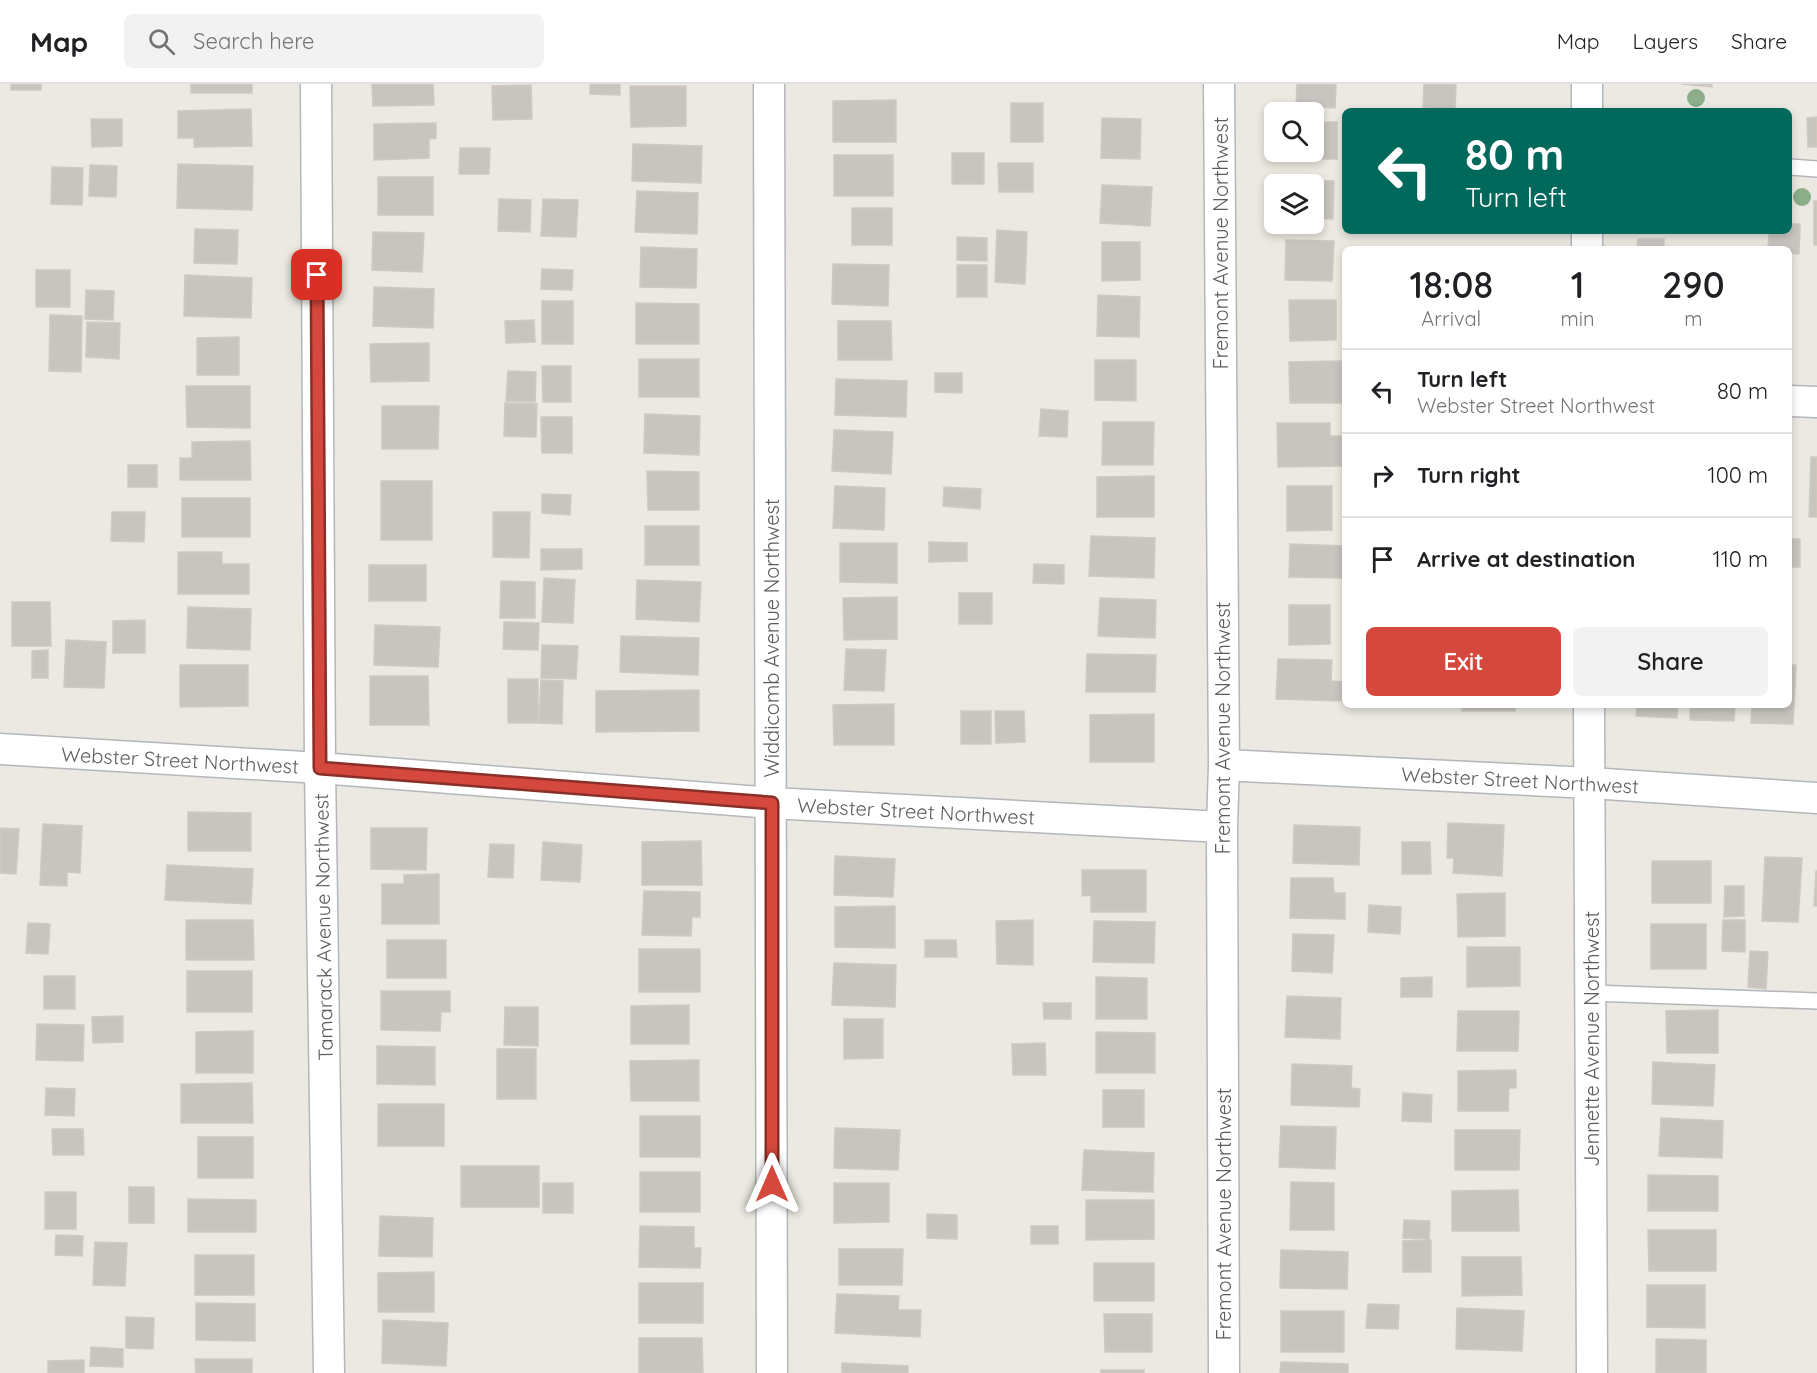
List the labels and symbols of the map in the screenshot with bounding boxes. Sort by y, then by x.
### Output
street label: Fremont Avenue Northwest [1208,116,1233,369]
pin [291,249,342,300]
street label: Widdicomb Avenue Northwest [759,498,784,778]
street label: Fremont Avenue Northwest [1210,601,1235,854]
street label: Webster Street Northwest [60,741,300,779]
street label: Webster Street Northwest [1400,761,1640,799]
street label: Webster Street Northwest [796,792,1036,830]
street label: Tamarack Avenue Northwest [308,793,338,1061]
street label: Jennette Avenue Northwest [1579,911,1604,1167]
street label: Fremont Avenue Northwest [1211,1087,1236,1340]
position arrow [740,1152,804,1216]

